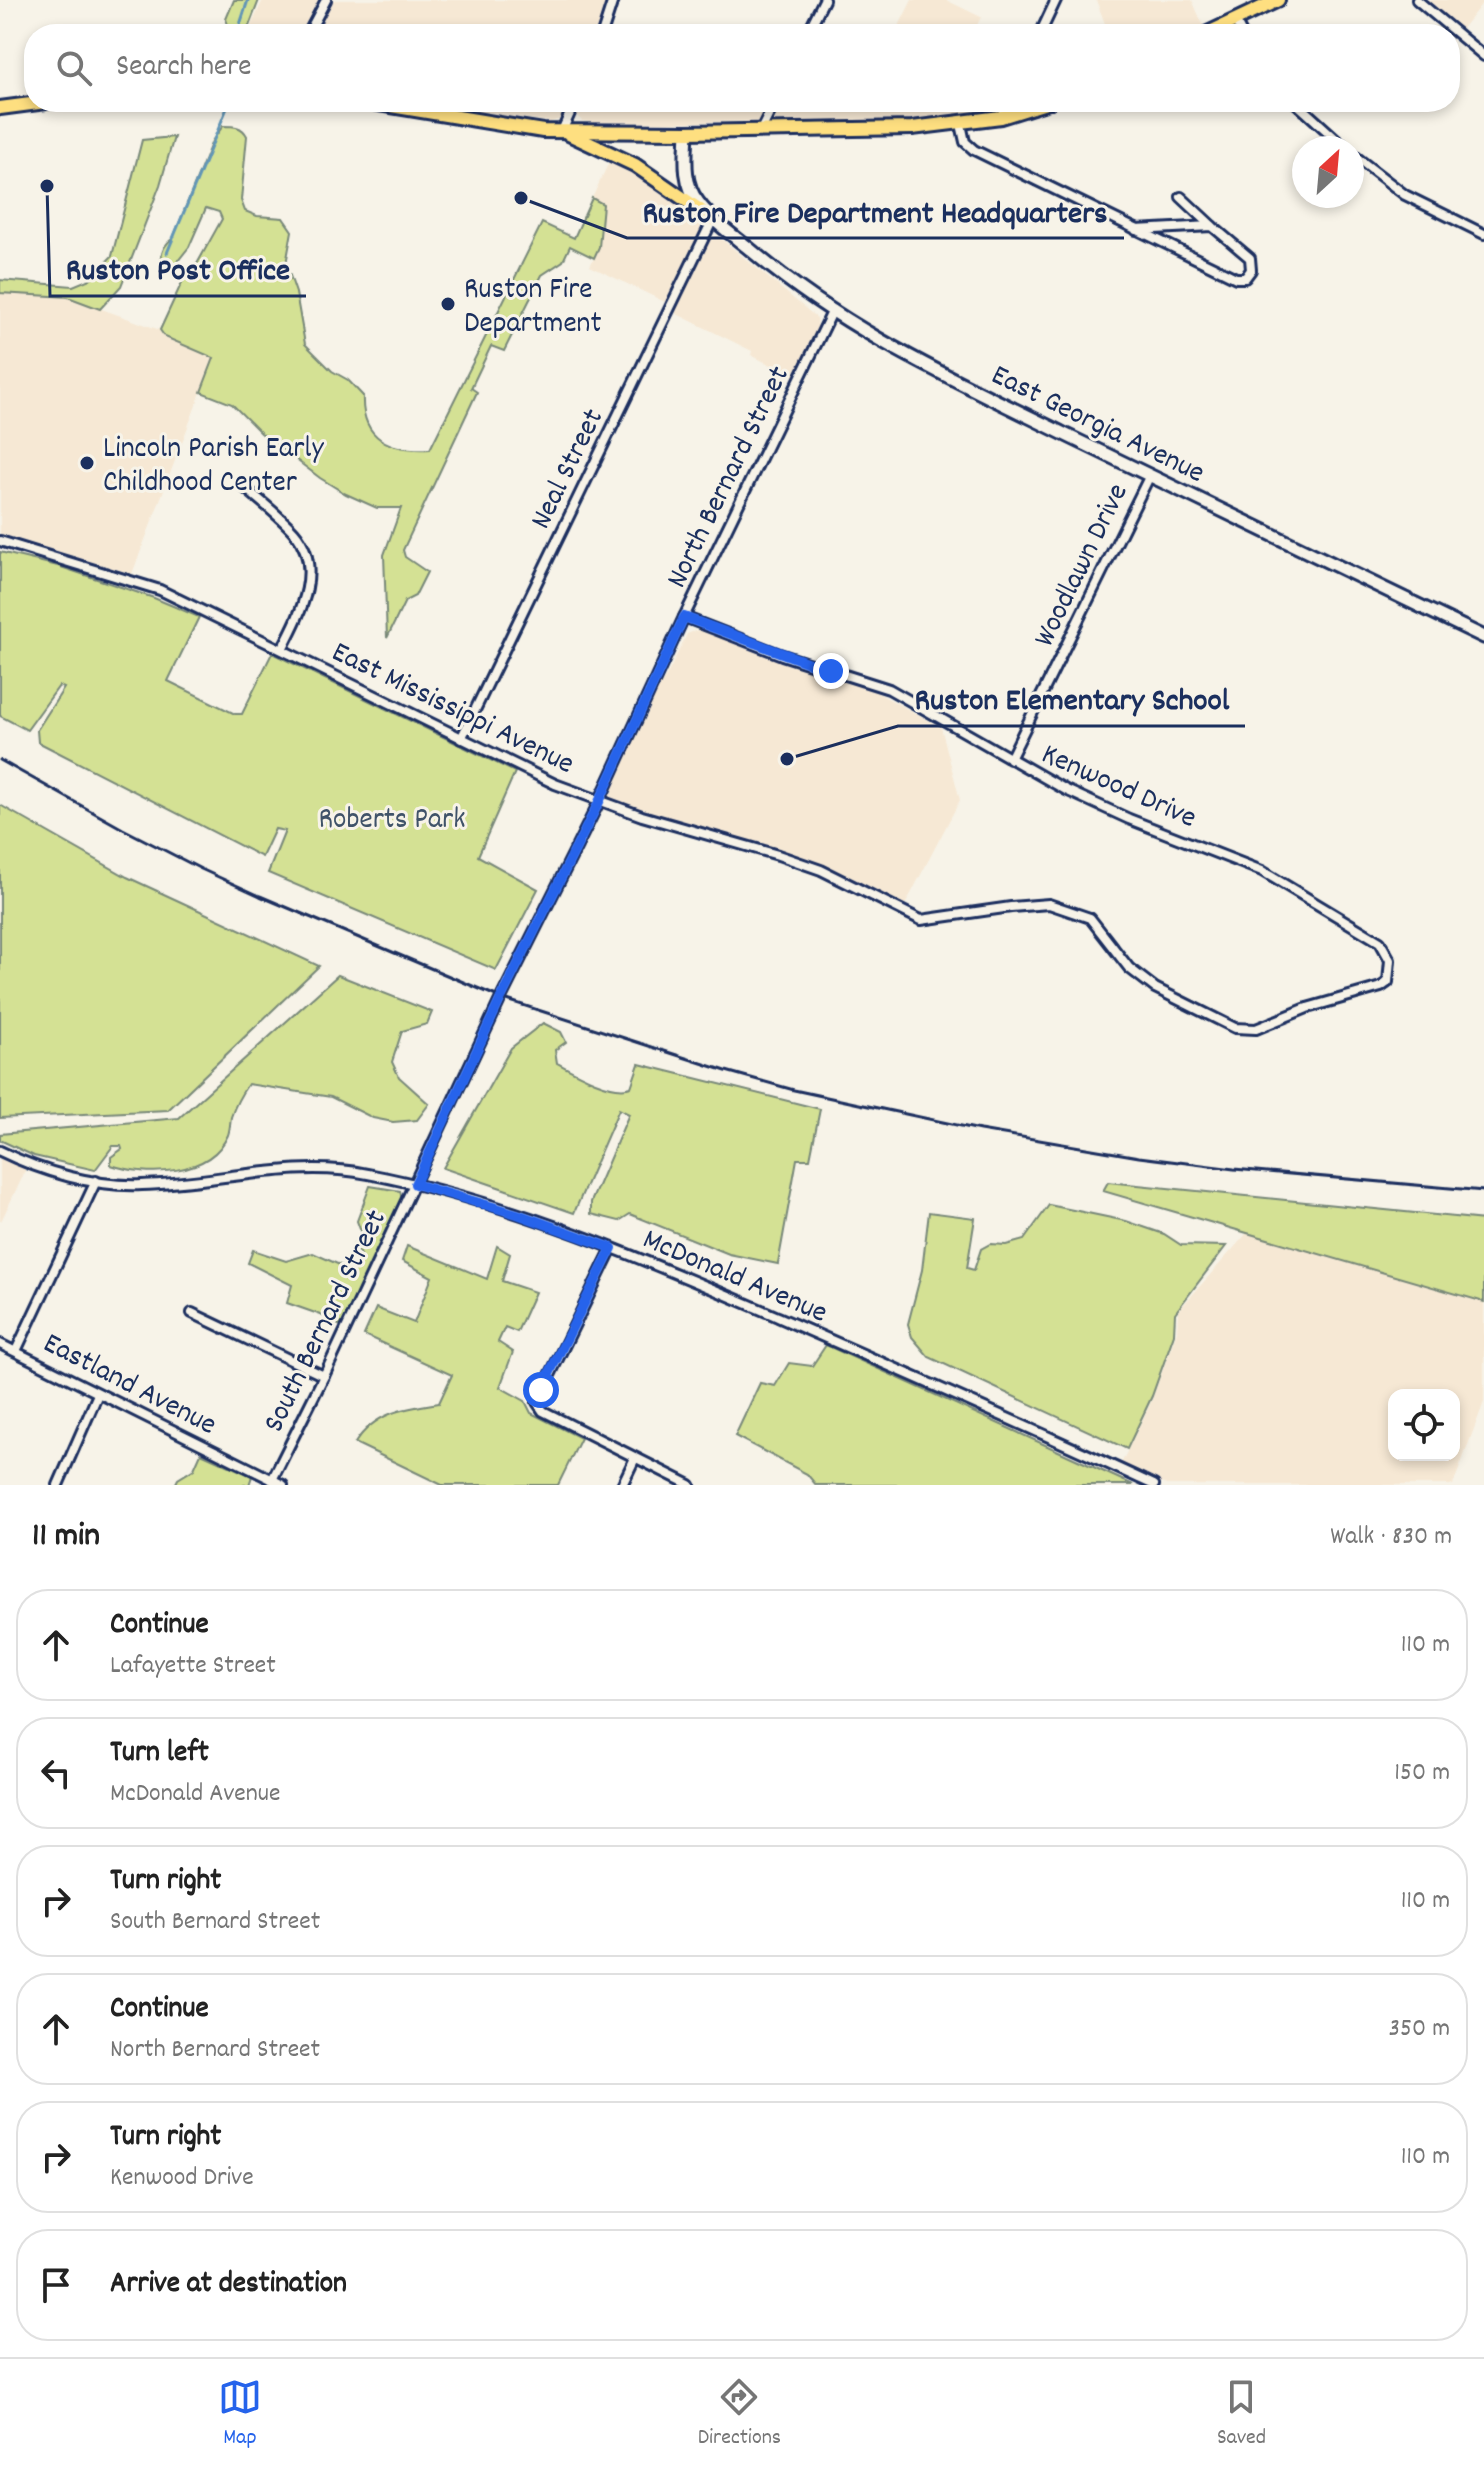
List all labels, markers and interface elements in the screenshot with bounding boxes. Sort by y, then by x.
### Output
search box [24,24,1460,112]
icon: search [52,46,96,90]
text: Search here [116,47,252,90]
north arrow [1292,136,1364,208]
callout: Ruston Fire Department Headquarters [627,182,1124,238]
text: Ruston Fire Department Headquarters [642,193,1108,239]
callout: Ruston Post Office [50,240,306,296]
text: Ruston Post Office [66,250,290,296]
place label: Ruston Fire Department [464,270,602,347]
marker: Ruston Fire Department [439,295,457,313]
street label: East Georgia Avenue [983,356,1211,496]
street label: North Bernard Street [658,360,803,596]
street label: Neal Street [521,403,617,537]
place label: Lincoln Parish Early Childhood Center [103,429,324,506]
marker: Lincoln Parish Early Childhood Center [78,454,96,472]
street label: Woodlawn Drive [1025,477,1141,655]
street label: East Mississippi Avenue [324,633,581,787]
route end [813,653,849,689]
callout: Ruston Elementary School [898,670,1245,726]
text: Ruston Elementary School [915,680,1230,726]
street label: Kenwood Drive [1034,735,1203,841]
park label: Roberts Park [319,800,465,843]
street label: South Bernard Street [255,1204,400,1440]
street label: McDonald Avenue [635,1220,833,1336]
street label: Eastland Avenue [35,1324,223,1448]
route start [523,1372,559,1408]
map controls [1388,1389,1460,1461]
button: locate [1388,1389,1460,1461]
text: 11 min [32,1513,100,1562]
text: Walk · 830 m [1330,1519,1452,1556]
text: Continue [110,1605,209,1648]
icon: ahead [34,1623,78,1667]
text: 110 m [1401,1627,1450,1664]
text: Lafayette Street [110,1648,276,1685]
text: Turn left [110,1733,209,1776]
icon: left [34,1751,78,1795]
text: 150 m [1394,1755,1450,1792]
text: McDonald Avenue [110,1776,280,1813]
text: Turn right [110,1861,221,1904]
icon: right [34,1879,78,1923]
text: 110 m [1401,1883,1450,1920]
text: South Bernard Street [110,1904,320,1941]
text: Continue [110,1989,209,2032]
icon: ahead [34,2007,78,2051]
text: 350 m [1388,2011,1450,2048]
text: North Bernard Street [110,2032,320,2069]
text: Turn right [110,2117,221,2160]
icon: right [34,2135,78,2179]
text: 110 m [1401,2139,1450,2176]
text: Kenwood Drive [110,2160,254,2197]
icon: arrive [34,2263,78,2307]
text: Arrive at destination [110,2264,347,2307]
tab: Map [218,2375,262,2454]
tab: Directions [698,2375,781,2454]
tab: Saved [1217,2375,1266,2454]

